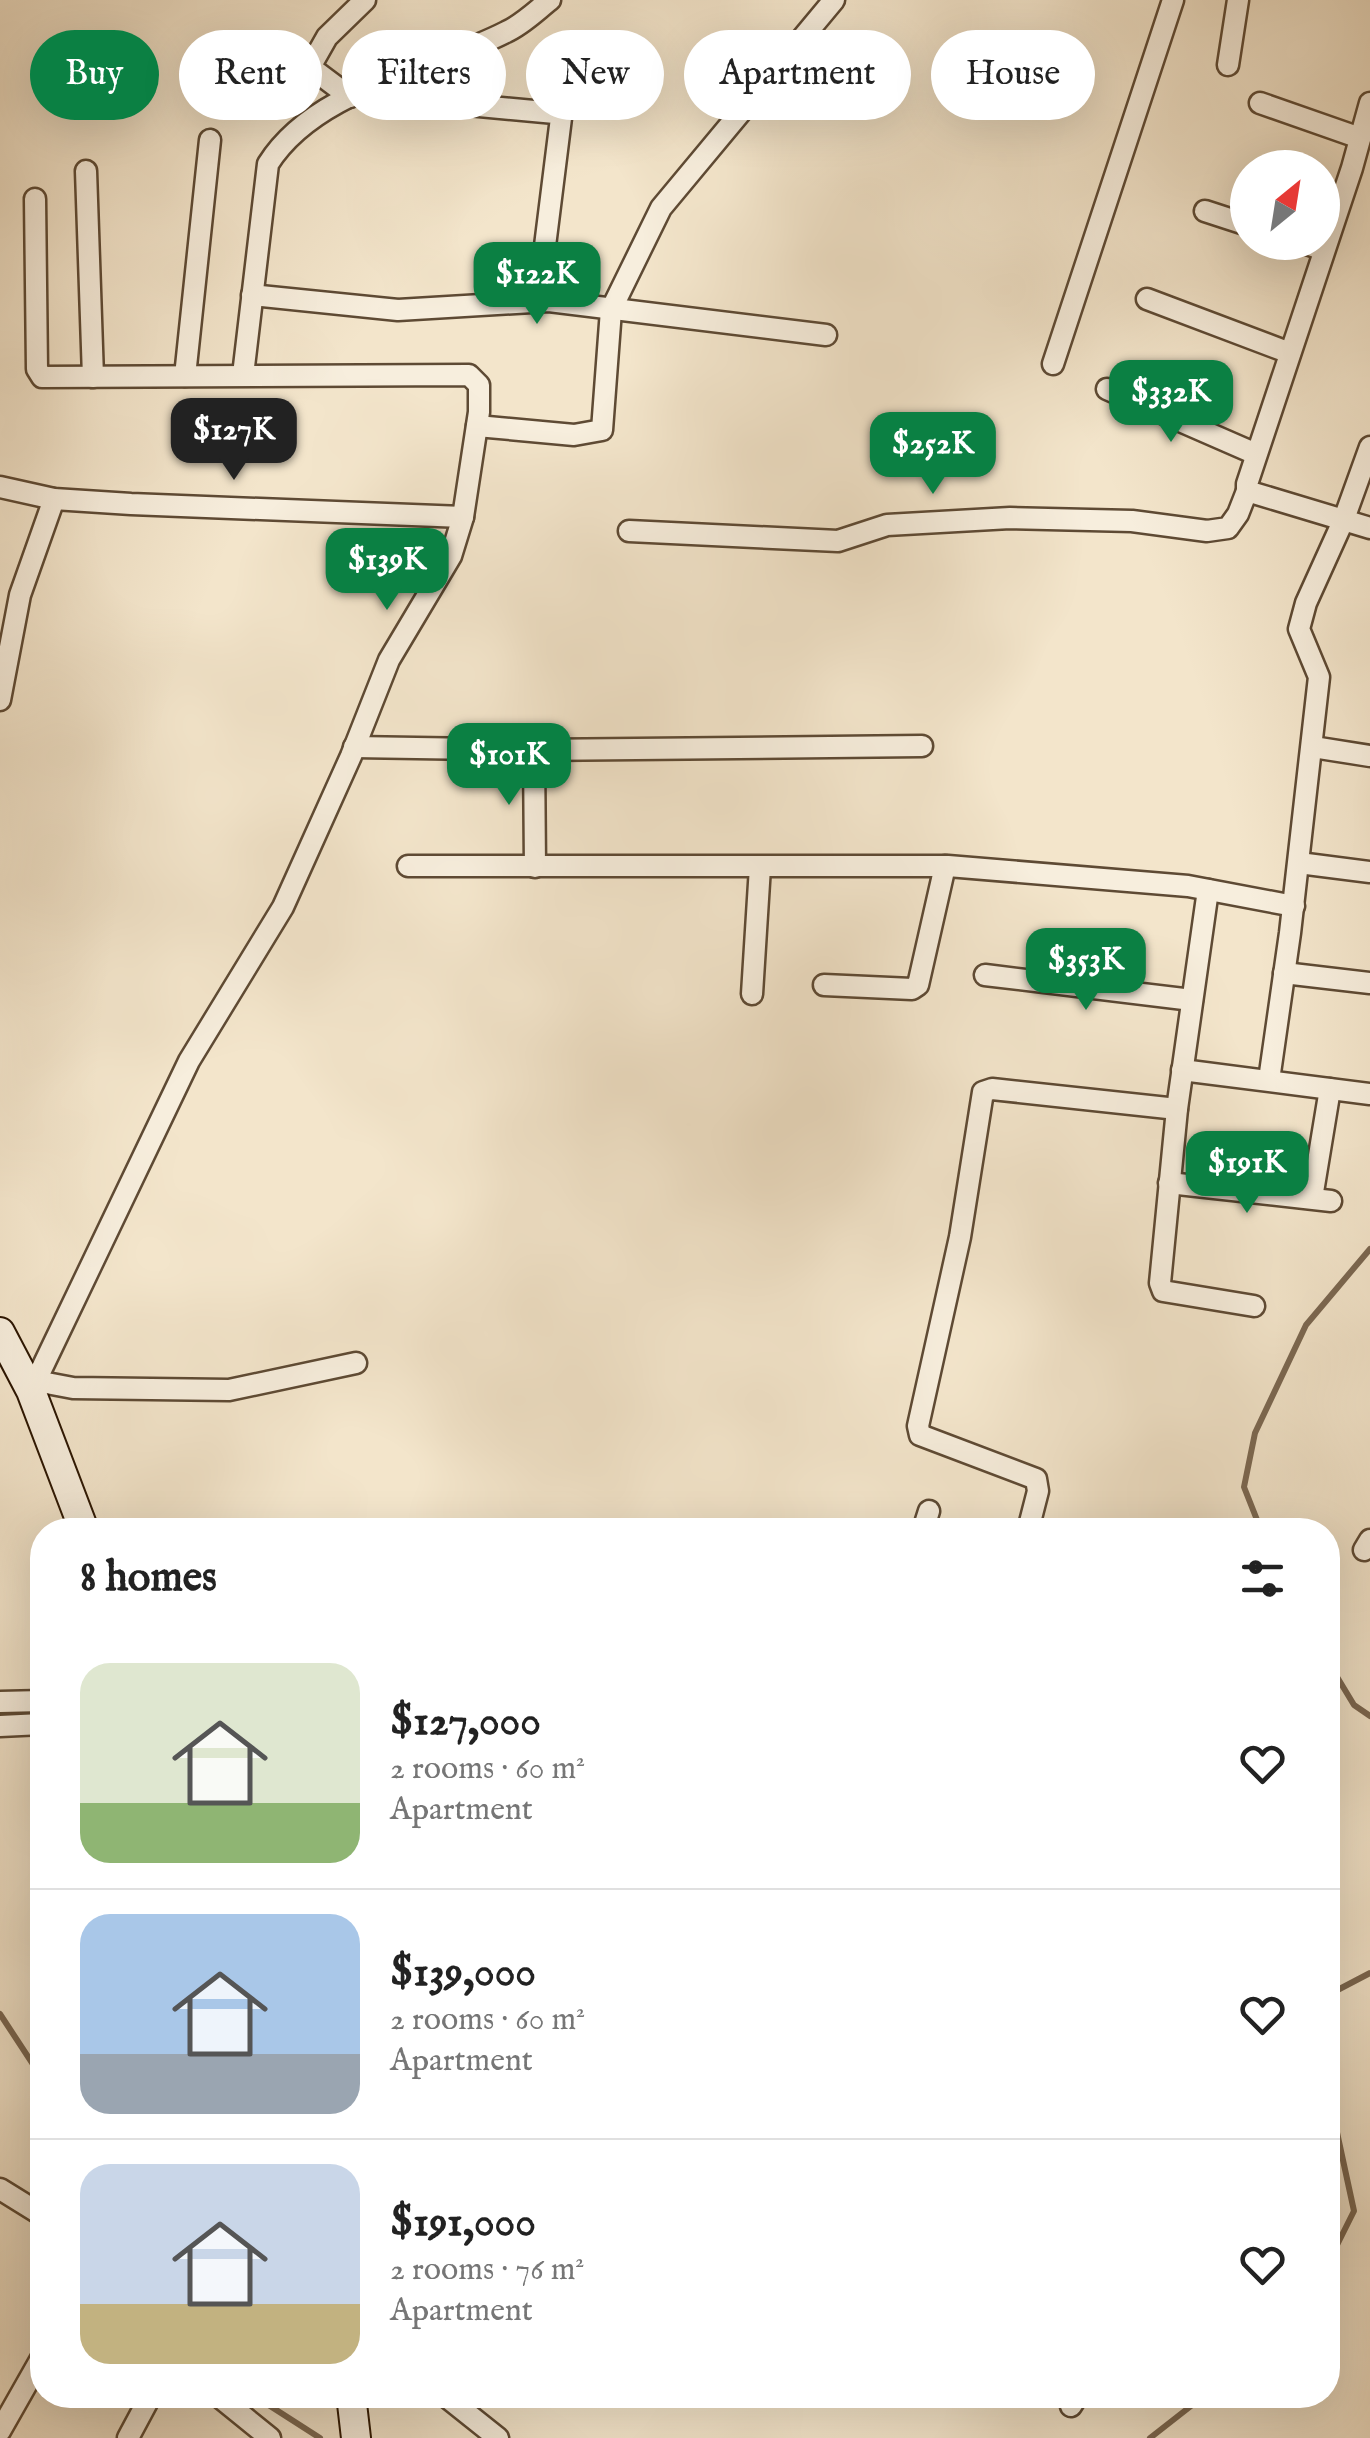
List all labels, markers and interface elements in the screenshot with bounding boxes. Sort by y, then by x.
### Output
chip: Buy [30,30,159,120]
chip: Rent [179,30,322,120]
chip: Filters [342,30,506,120]
chip: New [526,30,664,120]
chip: Apartment [684,30,911,120]
chip: House [931,30,1095,120]
north arrow [1230,150,1340,260]
map controls [1230,150,1340,260]
pin: $122K [467,242,607,327]
text: $122K [496,254,578,295]
pin: $332K [1101,360,1241,445]
text: $332K [1131,372,1211,413]
pin: $127K [164,398,304,483]
text: $127K [193,410,275,451]
pin: $252K [863,412,1003,497]
text: $252K [892,424,974,465]
pin: $139K [317,528,457,613]
text: $139K [348,540,426,581]
pin: $101K [439,723,579,808]
text: $101K [469,735,549,776]
pin: $353K [1016,928,1156,1013]
text: $353K [1048,940,1124,981]
pin: $191K [1177,1131,1317,1216]
text: $191K [1208,1143,1286,1184]
icon: filters [1235,1551,1290,1606]
text: 8 homes [80,1552,217,1605]
text: $127,000 [390,1696,541,1749]
icon: home [160,1703,280,1823]
icon: heart [1235,1736,1290,1791]
text: 2 rooms · 60 m² [390,1749,585,1790]
text: Apartment [390,1790,533,1831]
text: $139,000 [390,1947,536,2000]
icon: home [160,1954,280,2074]
icon: heart [1235,1987,1290,2042]
text: 2 rooms · 60 m² [390,2000,585,2041]
text: Apartment [390,2041,533,2082]
text: $191,000 [390,2197,536,2250]
icon: home [160,2204,280,2324]
icon: heart [1235,2237,1290,2292]
text: 2 rooms · 76 m² [390,2250,584,2291]
text: Apartment [390,2291,533,2332]

